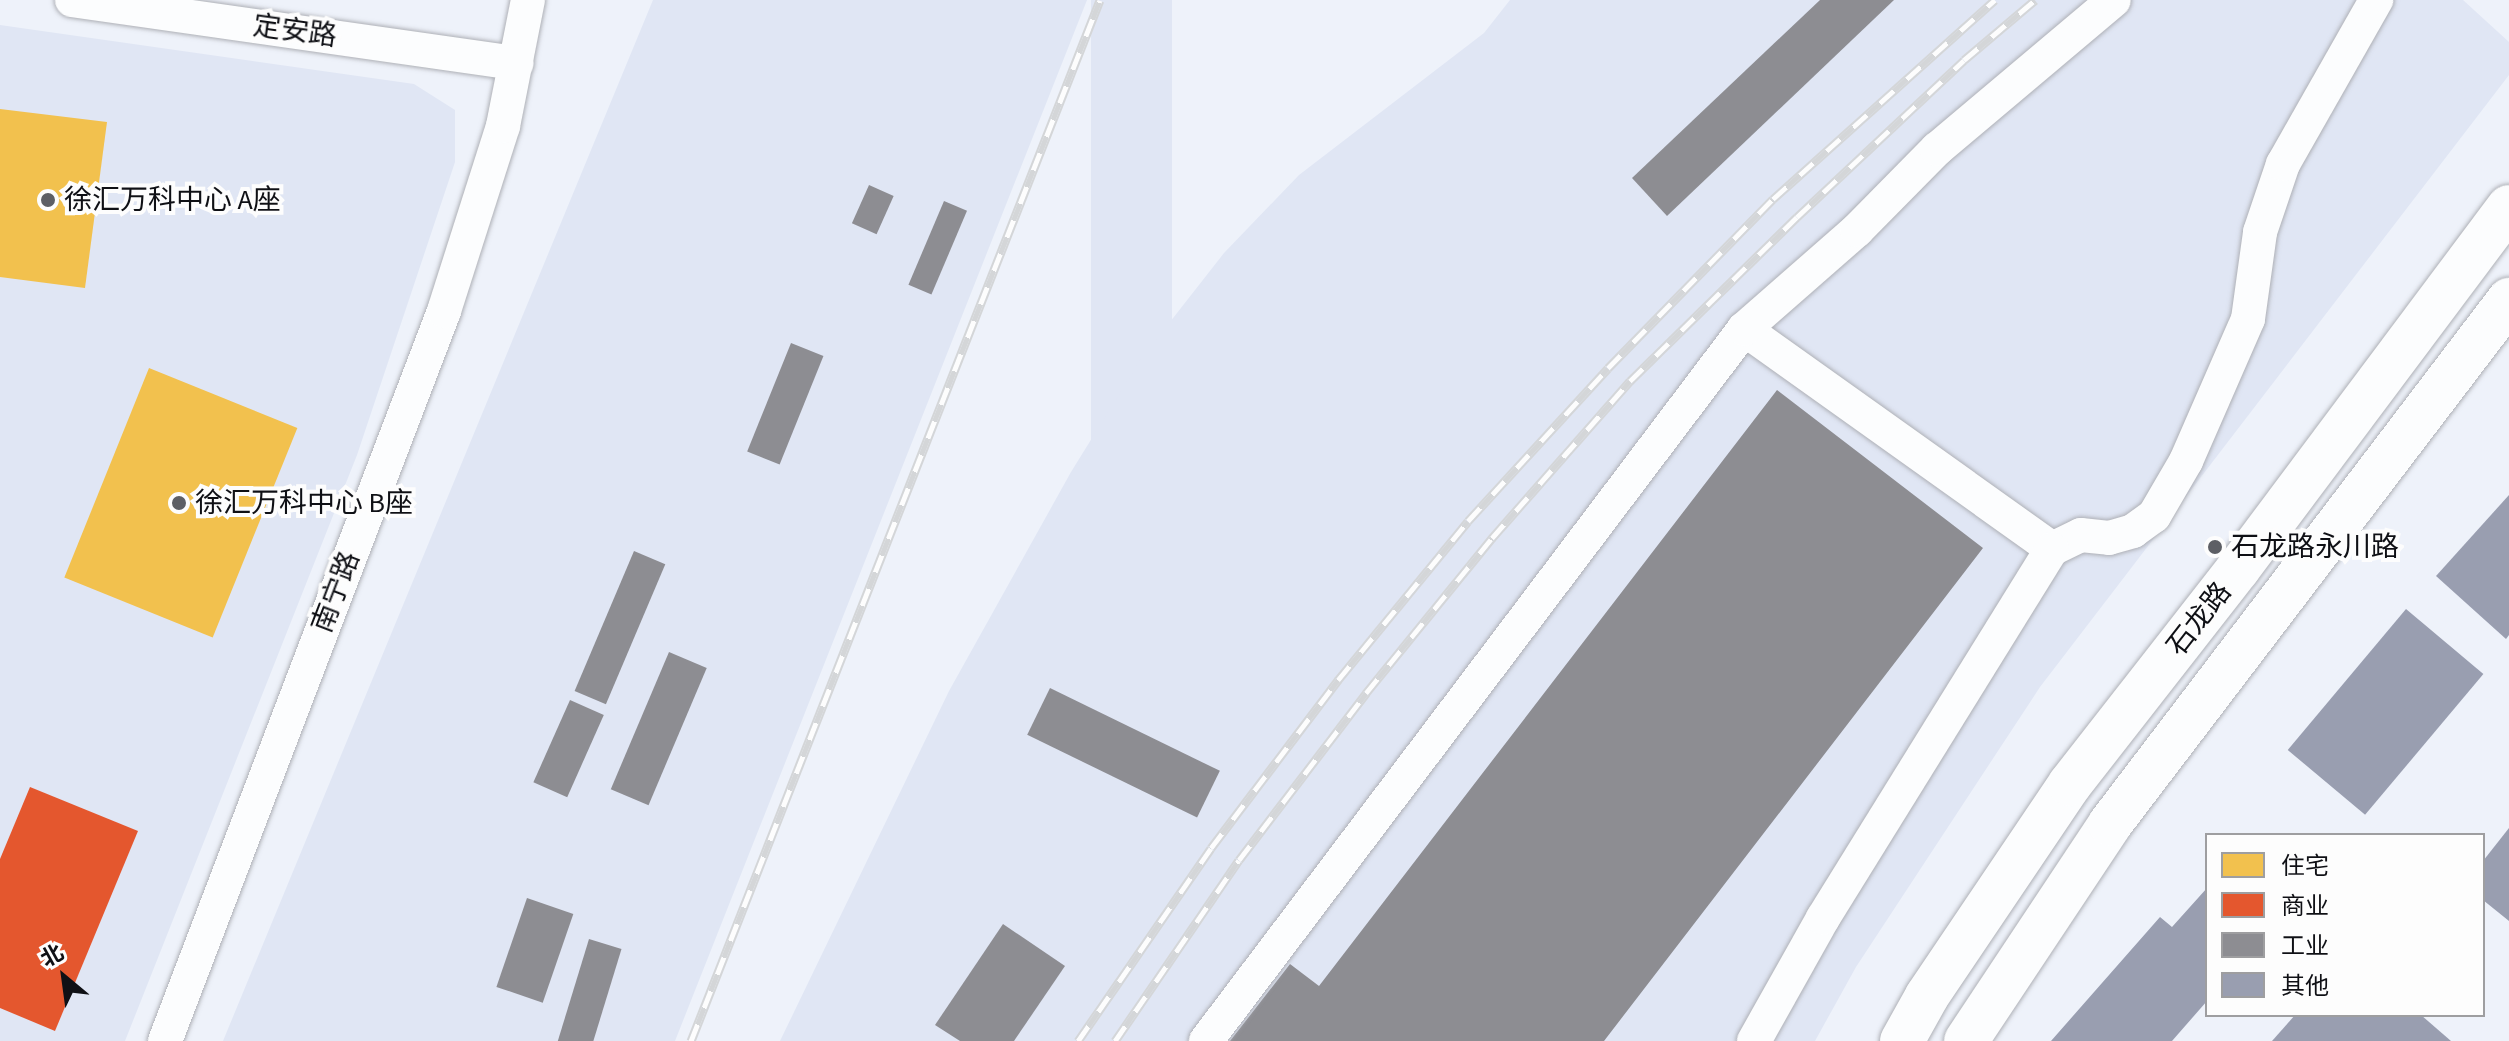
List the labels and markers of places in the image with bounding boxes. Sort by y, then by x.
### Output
place label: 徐汇万科中心 A座 [64,183,281,217]
marker: 徐汇万科中心 A座 [39,191,57,209]
place label: 徐汇万科中心 B座 [195,486,413,520]
marker: 徐汇万科中心 B座 [170,494,188,512]
place label: 石龙路永川路 [2231,530,2399,564]
marker: 石龙路永川路 [2206,538,2224,556]

